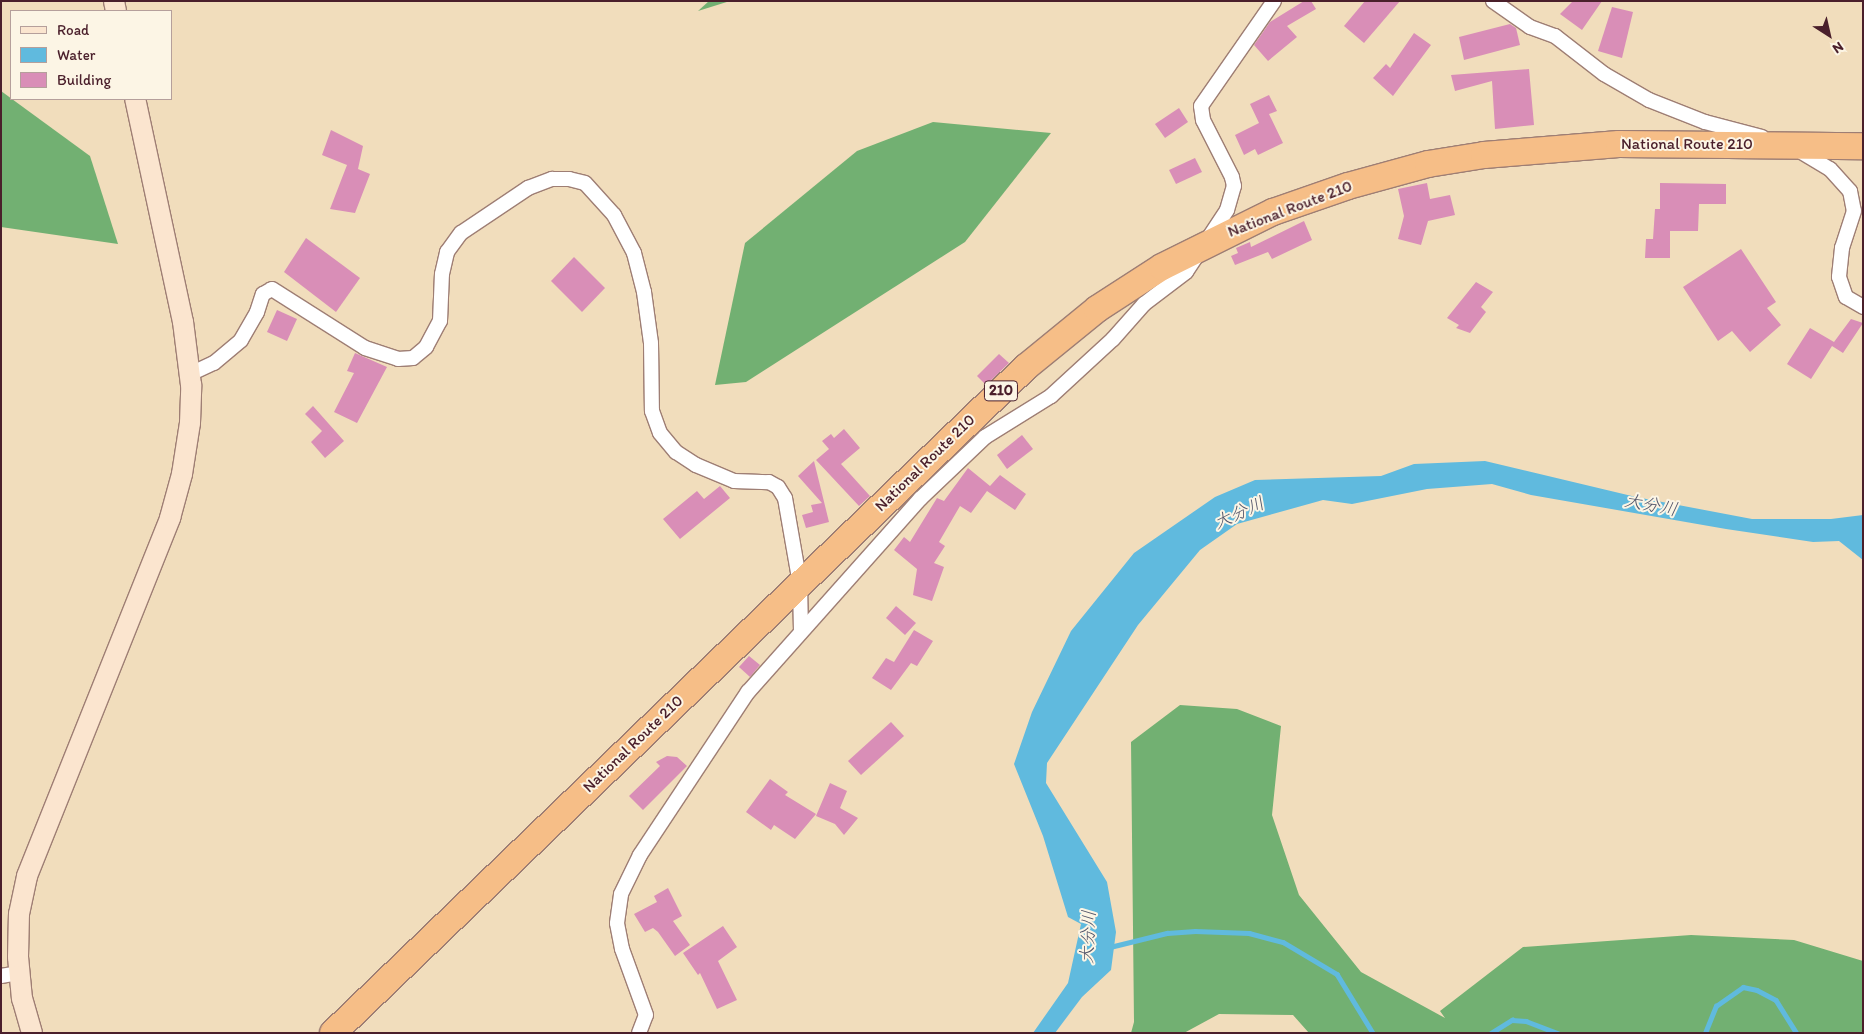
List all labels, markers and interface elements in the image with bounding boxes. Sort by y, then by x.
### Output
legend [10,10,172,100]
north arrow [1804,10,1854,60]
text: Road [57,21,89,39]
text: N [1829,38,1847,57]
text: Water [57,46,95,64]
text: Building [57,71,111,89]
street label: National Route 210 [1621,134,1753,154]
street label: National Route 210 [1225,176,1355,242]
road number: 210 [984,378,1018,404]
street label: National Route 210 [871,410,979,516]
water label: 大分川 [1622,489,1680,521]
water label: 大分川 [1210,492,1268,534]
street label: National Route 210 [579,691,687,797]
water label: 大分川 [1076,909,1100,965]

